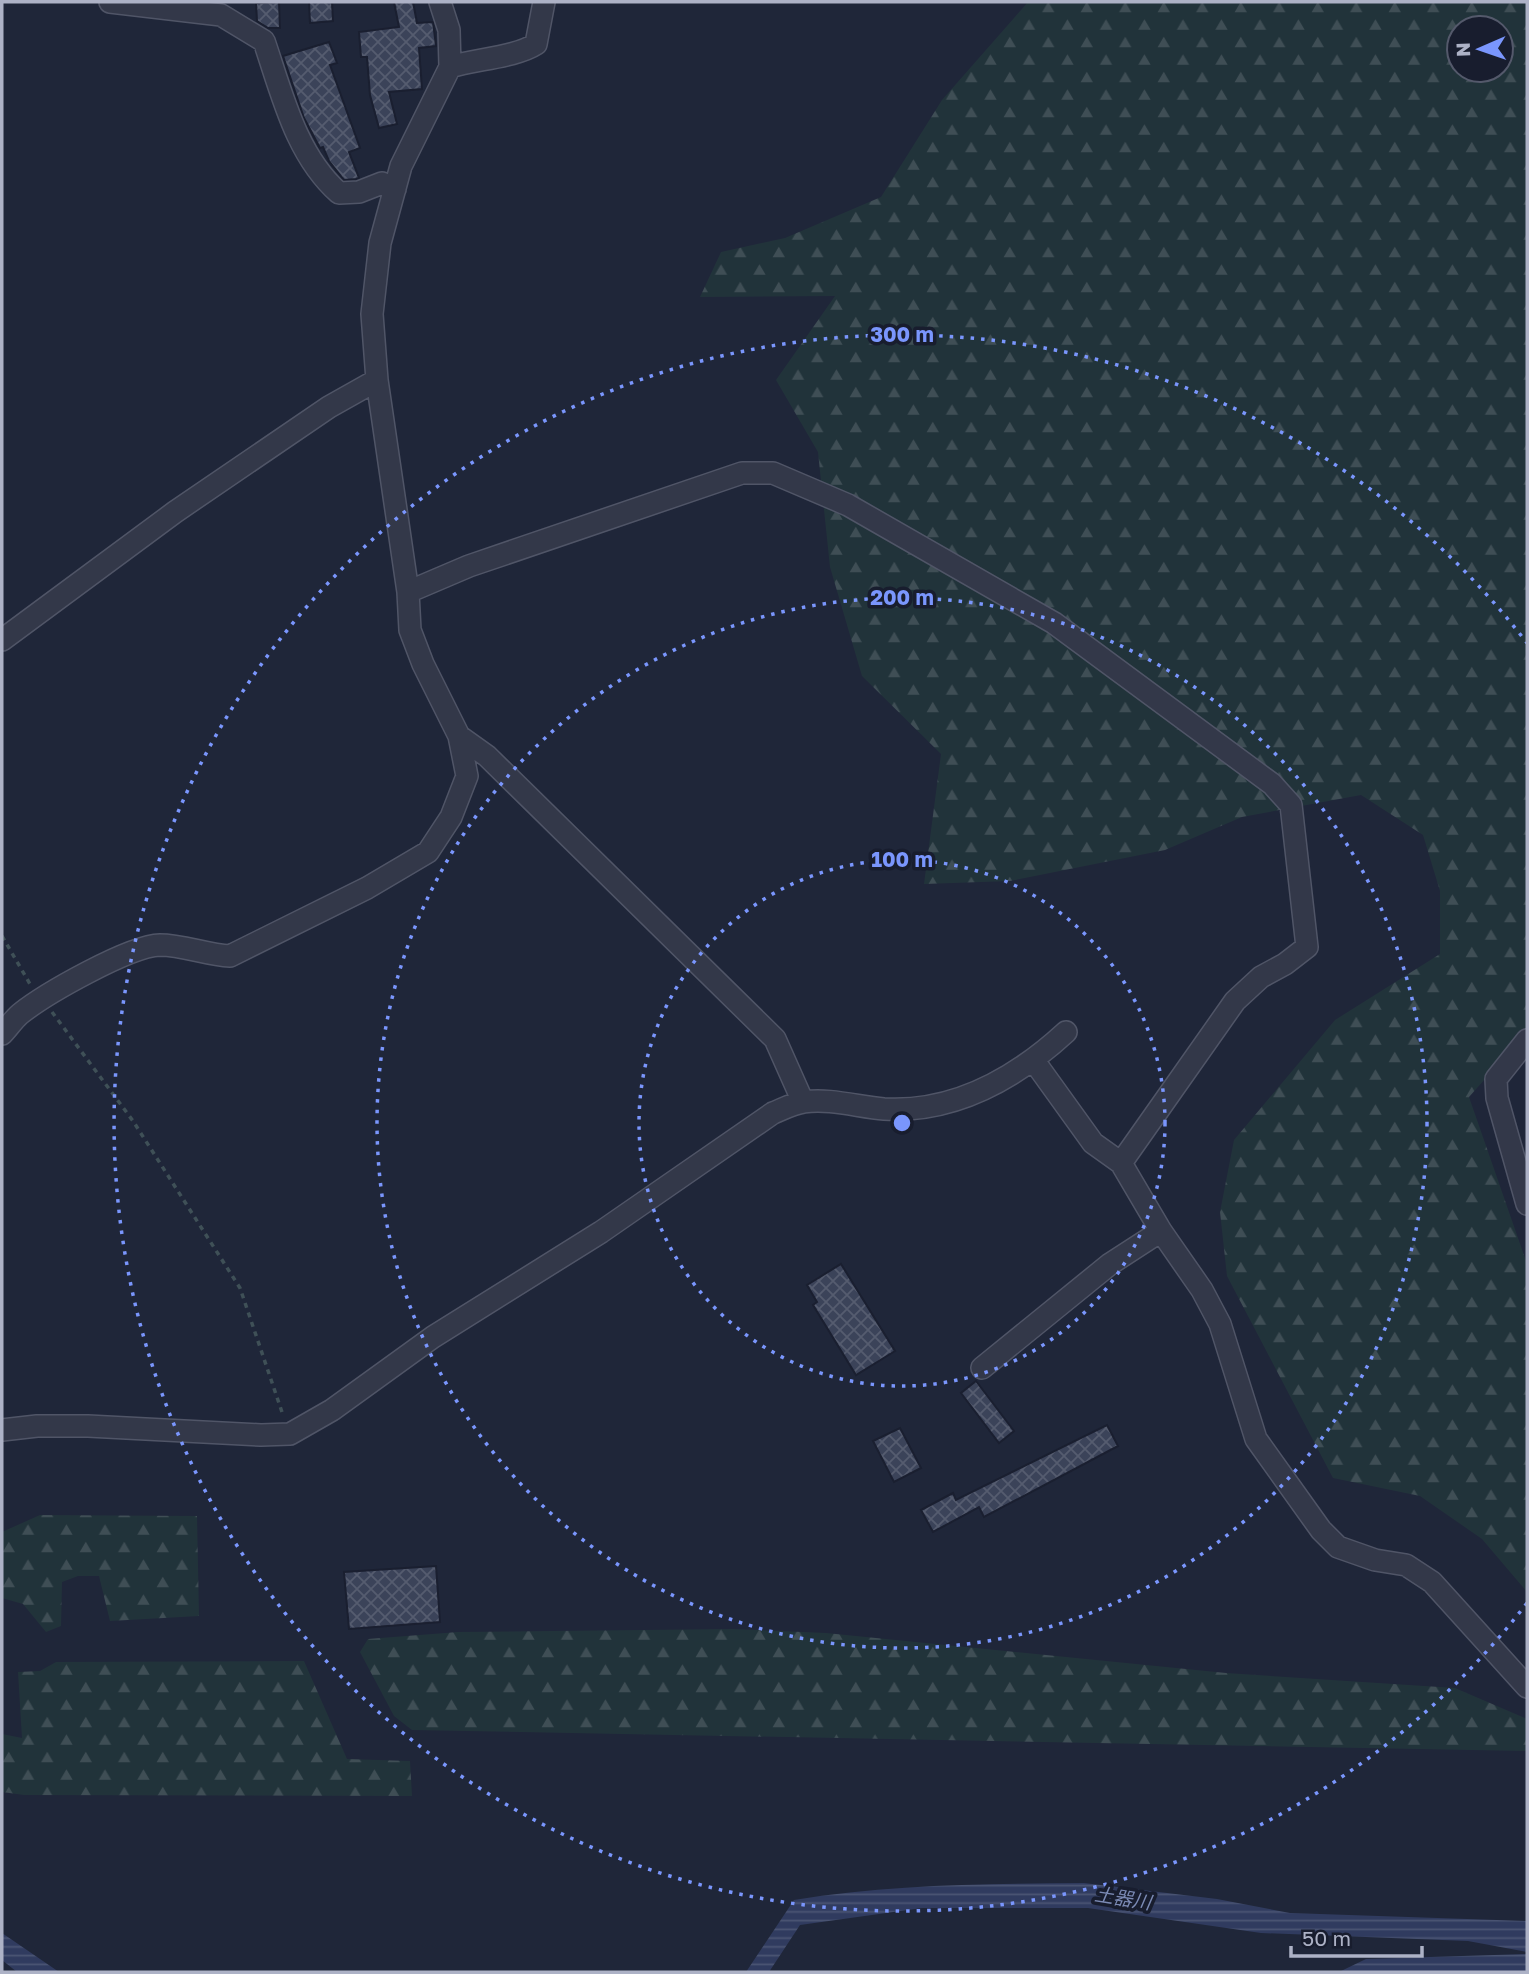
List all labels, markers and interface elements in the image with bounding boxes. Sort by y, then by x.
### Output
north arrow [1445,14,1515,84]
text: N [1451,42,1474,57]
text: 300 m [870,321,934,347]
text: 200 m [870,584,934,610]
text: 100 m [871,846,933,872]
centre of rings [890,1111,914,1135]
water label: 土器川 [1093,1882,1155,1914]
scale bar [1291,1914,1422,1958]
text: 50 m [1302,1925,1351,1951]

